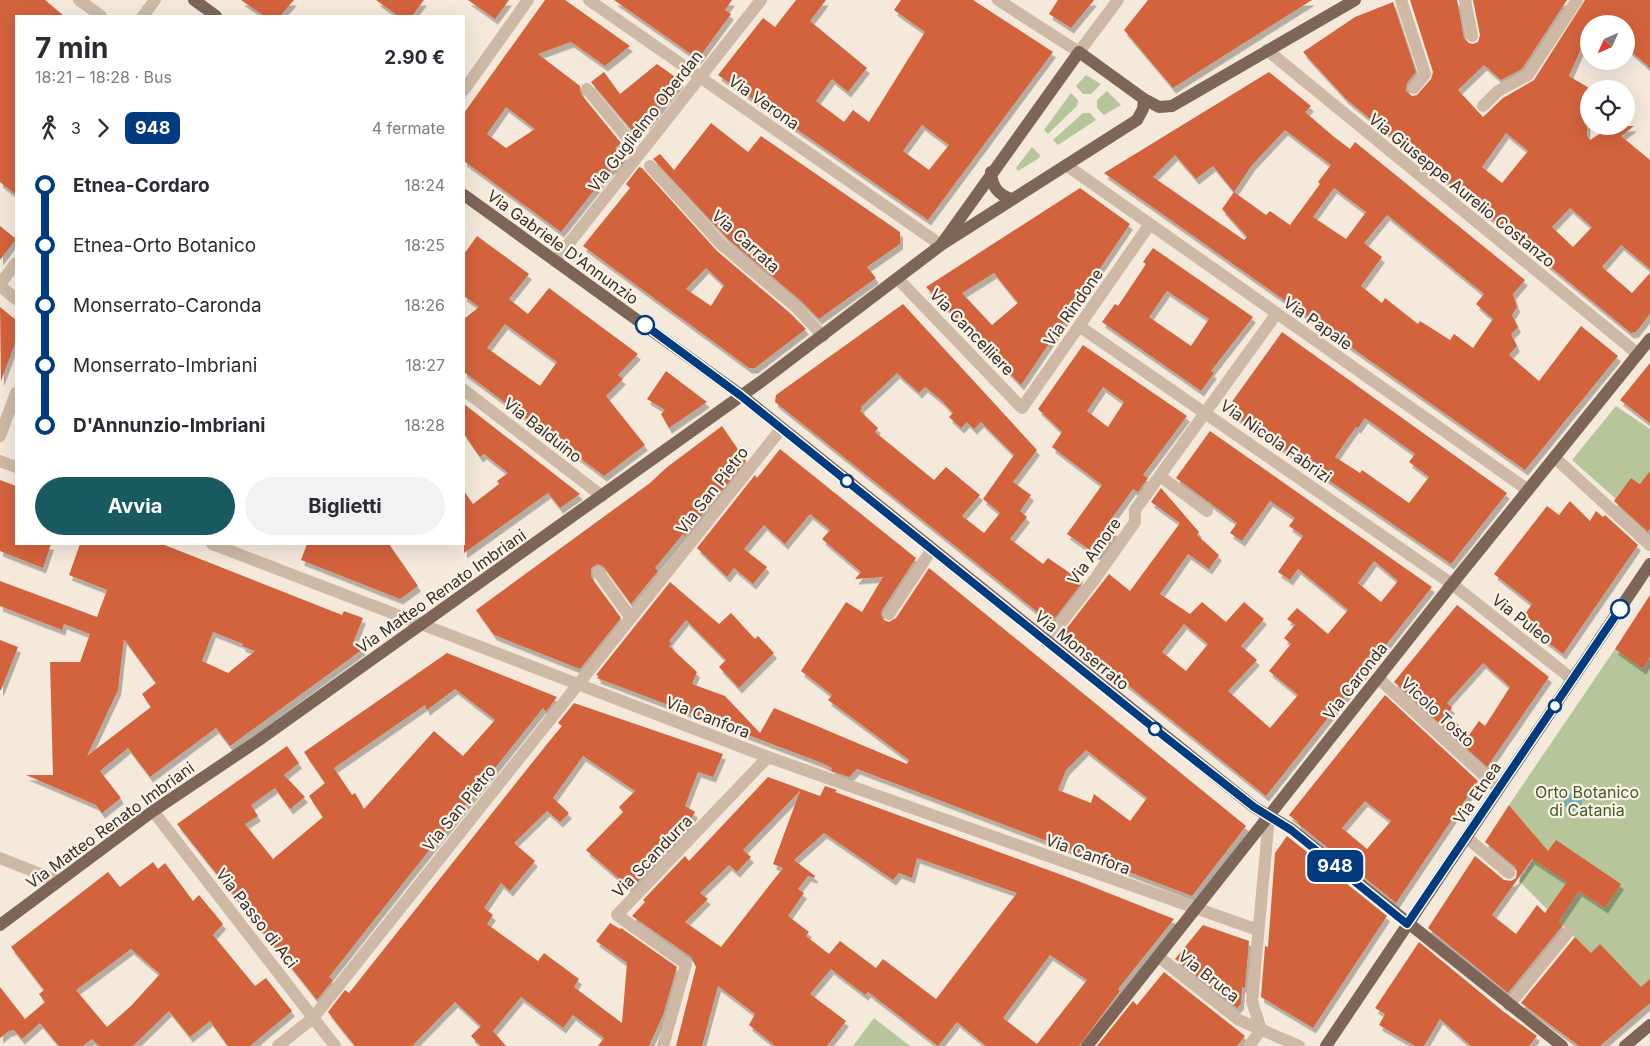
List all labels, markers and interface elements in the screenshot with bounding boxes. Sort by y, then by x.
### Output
north arrow [1580,15,1635,70]
map controls [1580,15,1635,135]
text: 7 min [35,31,109,65]
text: 2.90 € [384,46,445,69]
street label: Via Guglielmo Oberdan [584,46,706,196]
text: 18:21 – 18:28 · Bus [35,67,172,87]
street label: Via Verona [725,70,803,134]
button: locate [1580,80,1635,135]
street label: Via Giuseppe Aurelio Costanzo [1365,109,1559,271]
icon: walk [35,114,63,142]
icon: forward [89,114,117,142]
text: 948 [135,117,170,138]
text: 3 [71,118,81,138]
text: 4 fermate [372,118,445,138]
text: Etnea-Cordaro [73,174,210,197]
text: 18:24 [404,175,445,195]
street label: Via Gabriele D'Annunzio [483,185,643,309]
street label: Via Carrata [708,205,784,277]
text: Etnea-Orto Botanico [73,234,256,257]
text: 18:25 [405,235,445,255]
street label: Via Rindone [1039,264,1107,350]
street label: Via Cancelliere [926,284,1018,380]
street label: Via Papale [1280,292,1356,354]
text: Monserrato-Caronda [73,294,262,317]
text: 18:26 [404,295,445,315]
unlabelled marker [635,315,655,335]
text: Monserrato-Imbriani [73,354,257,377]
text: 18:27 [405,355,445,375]
street label: Via Balduino [500,393,586,467]
street label: Via Nicola Fabrizi [1217,395,1335,487]
text: D'Annunzio-Imbriani [73,414,265,437]
text: 18:28 [404,415,445,435]
street label: Via San Pietro [672,442,752,538]
unlabelled marker [840,474,854,488]
button: Avvia [35,477,235,535]
button: Biglietti [245,477,445,535]
street label: Via Amore [1063,514,1125,588]
street label: Via Matteo Renato Imbriani [352,525,530,657]
street label: Via Puleo [1488,589,1556,649]
unlabelled marker [1610,599,1630,619]
street label: Via Monserrato [1031,606,1133,694]
street label: Via Caronda [1319,638,1391,724]
street label: Vicolo Tosto [1397,673,1479,751]
street label: Via Canfora [663,692,753,742]
unlabelled marker [1548,699,1562,713]
unlabelled marker [1148,722,1162,736]
street label: Via Matteo Renato Imbriani [22,757,198,893]
street label: Via Etnea [1449,758,1505,828]
street label: Via San Pietro [418,761,500,855]
park label: Orto Botanico di Catania [1535,782,1639,820]
street label: Via Scandurra [608,811,696,901]
street label: Via Canfora [1043,829,1133,879]
line badge: 948 [1306,850,1364,882]
text: 948 [1317,855,1353,876]
street label: Via Passo di Aci [212,864,302,972]
street label: Via Bruca [1174,946,1244,1006]

